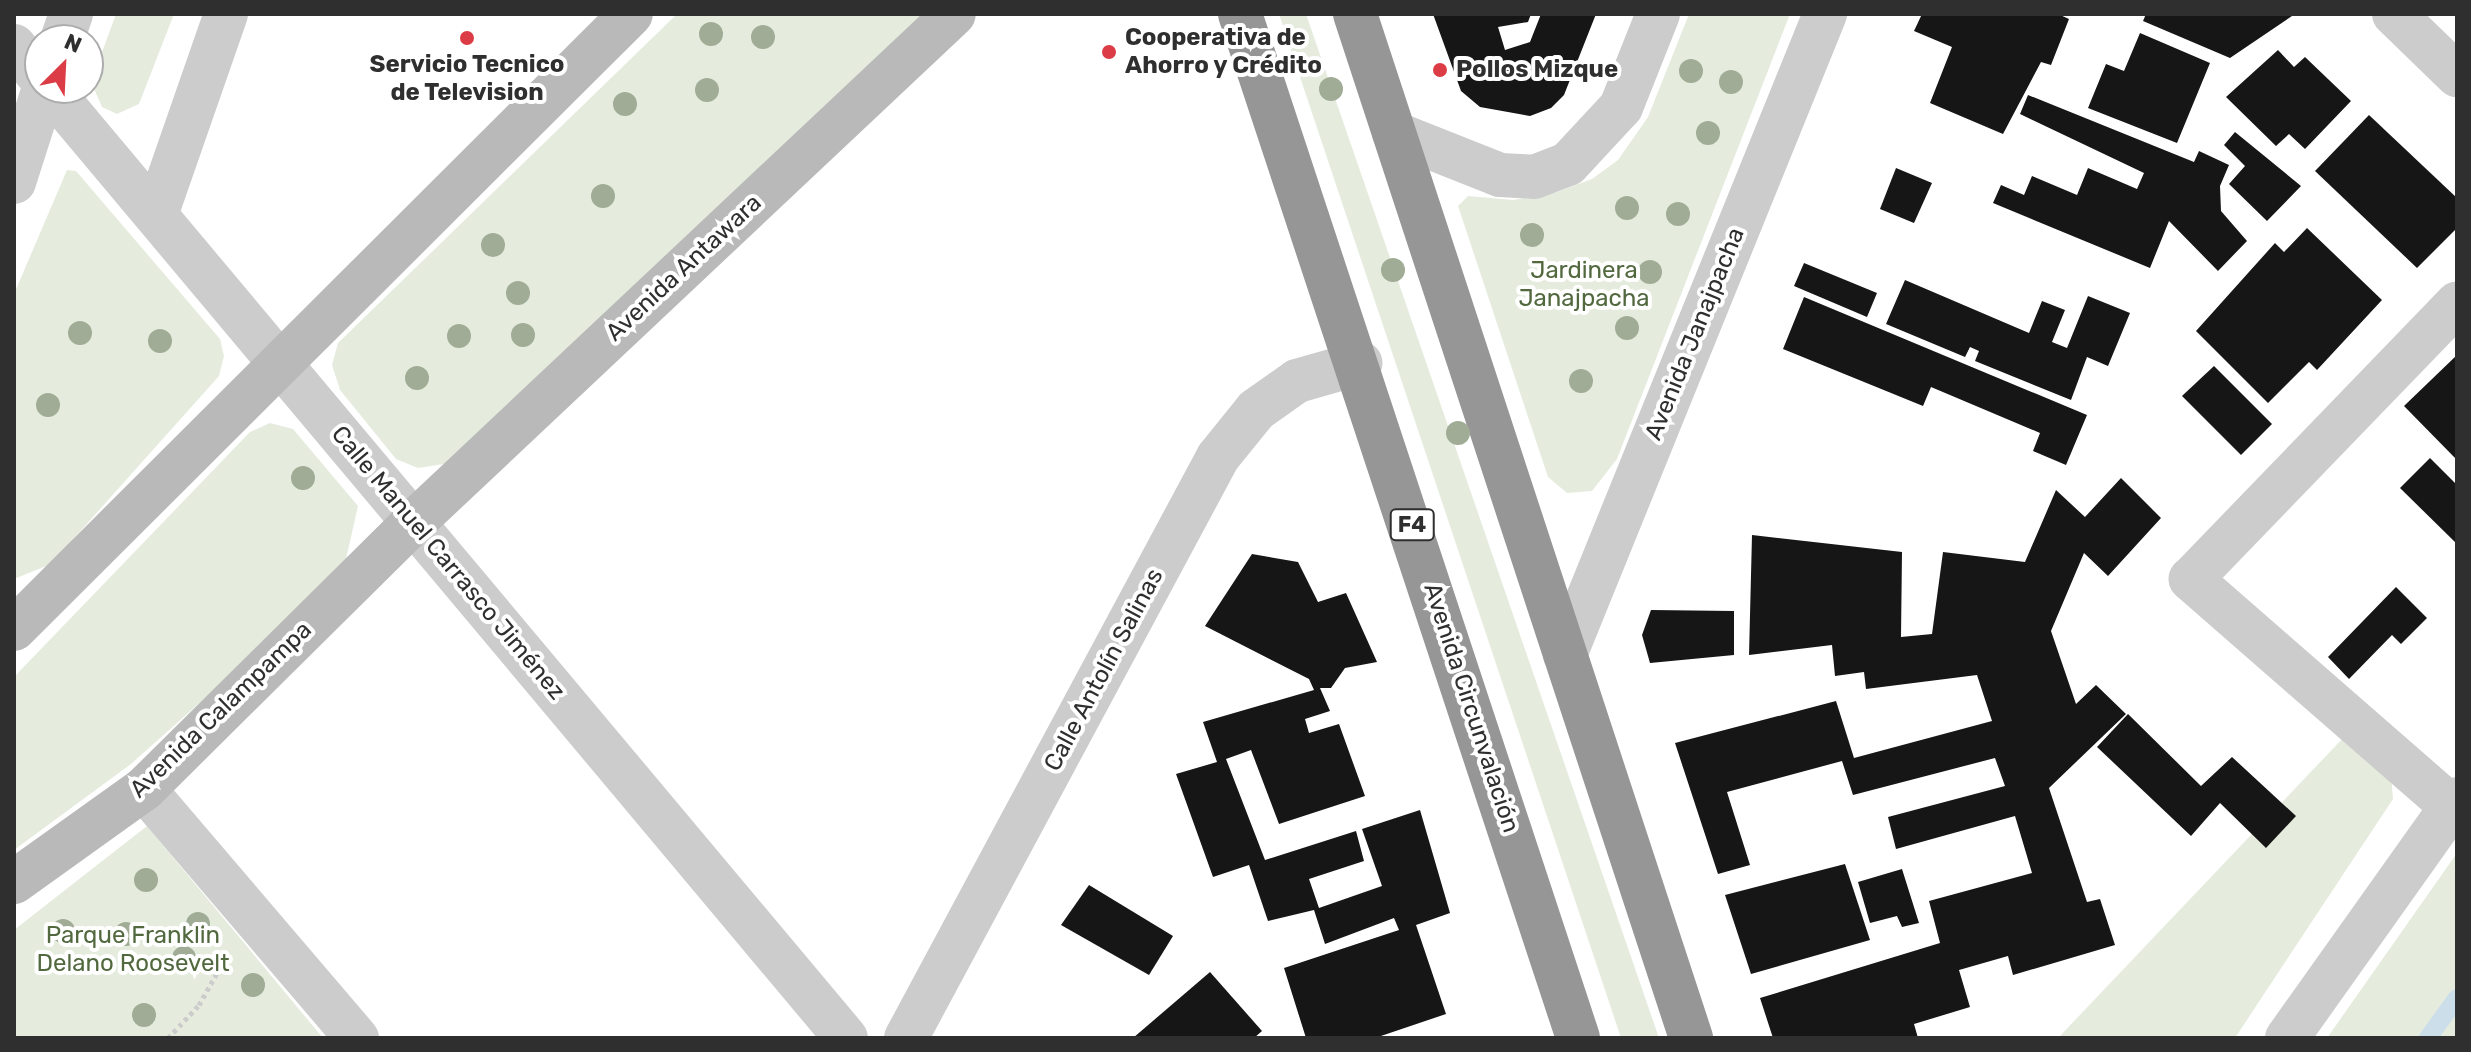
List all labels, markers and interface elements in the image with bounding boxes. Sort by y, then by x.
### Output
north arrow [24,24,104,104]
place label: Cooperativa de Ahorro y Crédito [1125,24,1323,80]
text: N [60,28,86,59]
marker: Servicio Tecnico de Television [458,29,476,47]
marker: Cooperativa de Ahorro y Crédito [1100,43,1118,61]
place label: Servicio Tecnico de Television [369,51,565,107]
place label: Pollos Mizque [1456,56,1618,84]
marker: Pollos Mizque [1431,61,1449,79]
street label: Avenida Antawara [600,188,768,348]
street label: Avenida Janajpacha [1639,224,1751,444]
park label: Jardinera Janajpacha [1518,257,1650,313]
street label: Calle Manuel Carrasco Jiménez [325,420,571,706]
road number: F4 [1388,507,1436,543]
street label: Calle Antolín Salinas [1038,564,1170,776]
street label: Avenida Circunvalación [1417,580,1525,836]
street label: Avenida Calampampa [124,616,318,804]
park label: Parque Franklin Delano Roosevelt [36,922,230,978]

